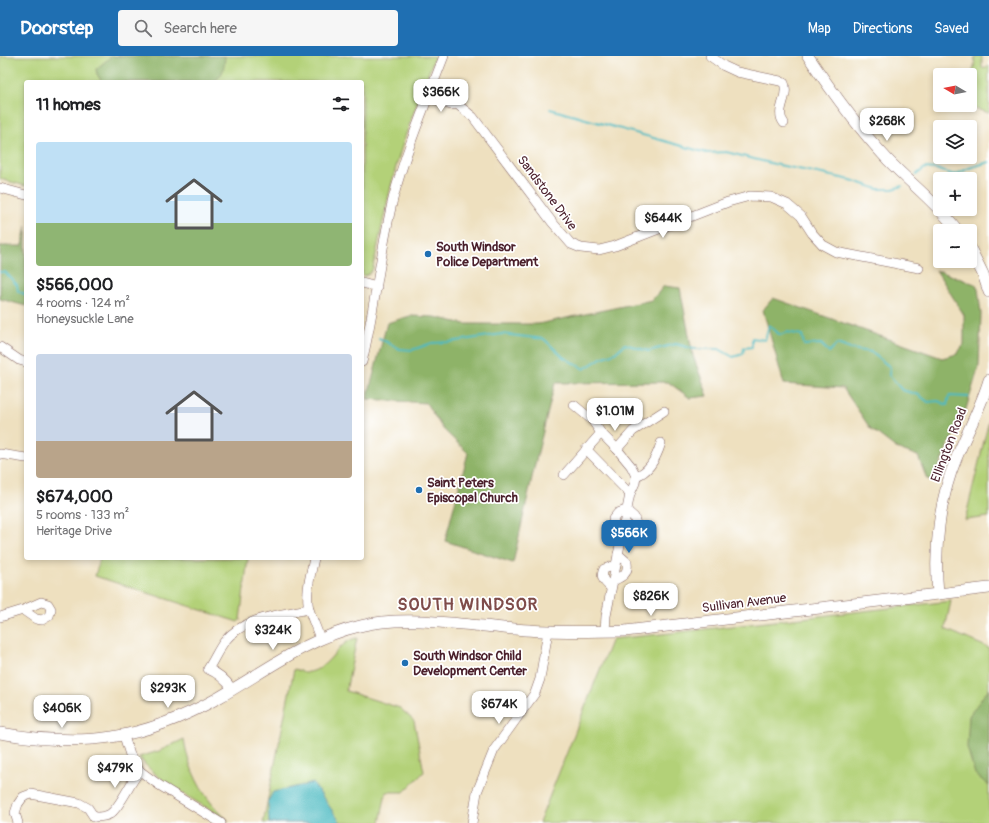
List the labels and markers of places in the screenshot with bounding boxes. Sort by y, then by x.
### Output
pin: $366K [413,79,469,113]
pin: $268K [859,108,915,142]
pin: $644K [635,205,691,239]
place label: South Windsor Police Department [436,239,539,270]
marker: South Windsor Police Department [423,249,433,259]
pin: $1.01M [582,398,648,432]
place label: Saint Peters Episcopal Church [427,475,518,506]
marker: Saint Peters Episcopal Church [414,485,424,495]
pin: $566K [601,520,657,554]
pin: $826K [623,583,679,617]
pin: $324K [245,617,301,651]
place label: South Windsor Child Development Center [413,648,527,679]
marker: South Windsor Child Development Center [400,658,410,668]
pin: $293K [140,675,196,709]
pin: $674K [471,691,527,725]
pin: $406K [34,695,90,729]
pin: $479K [87,755,143,789]

